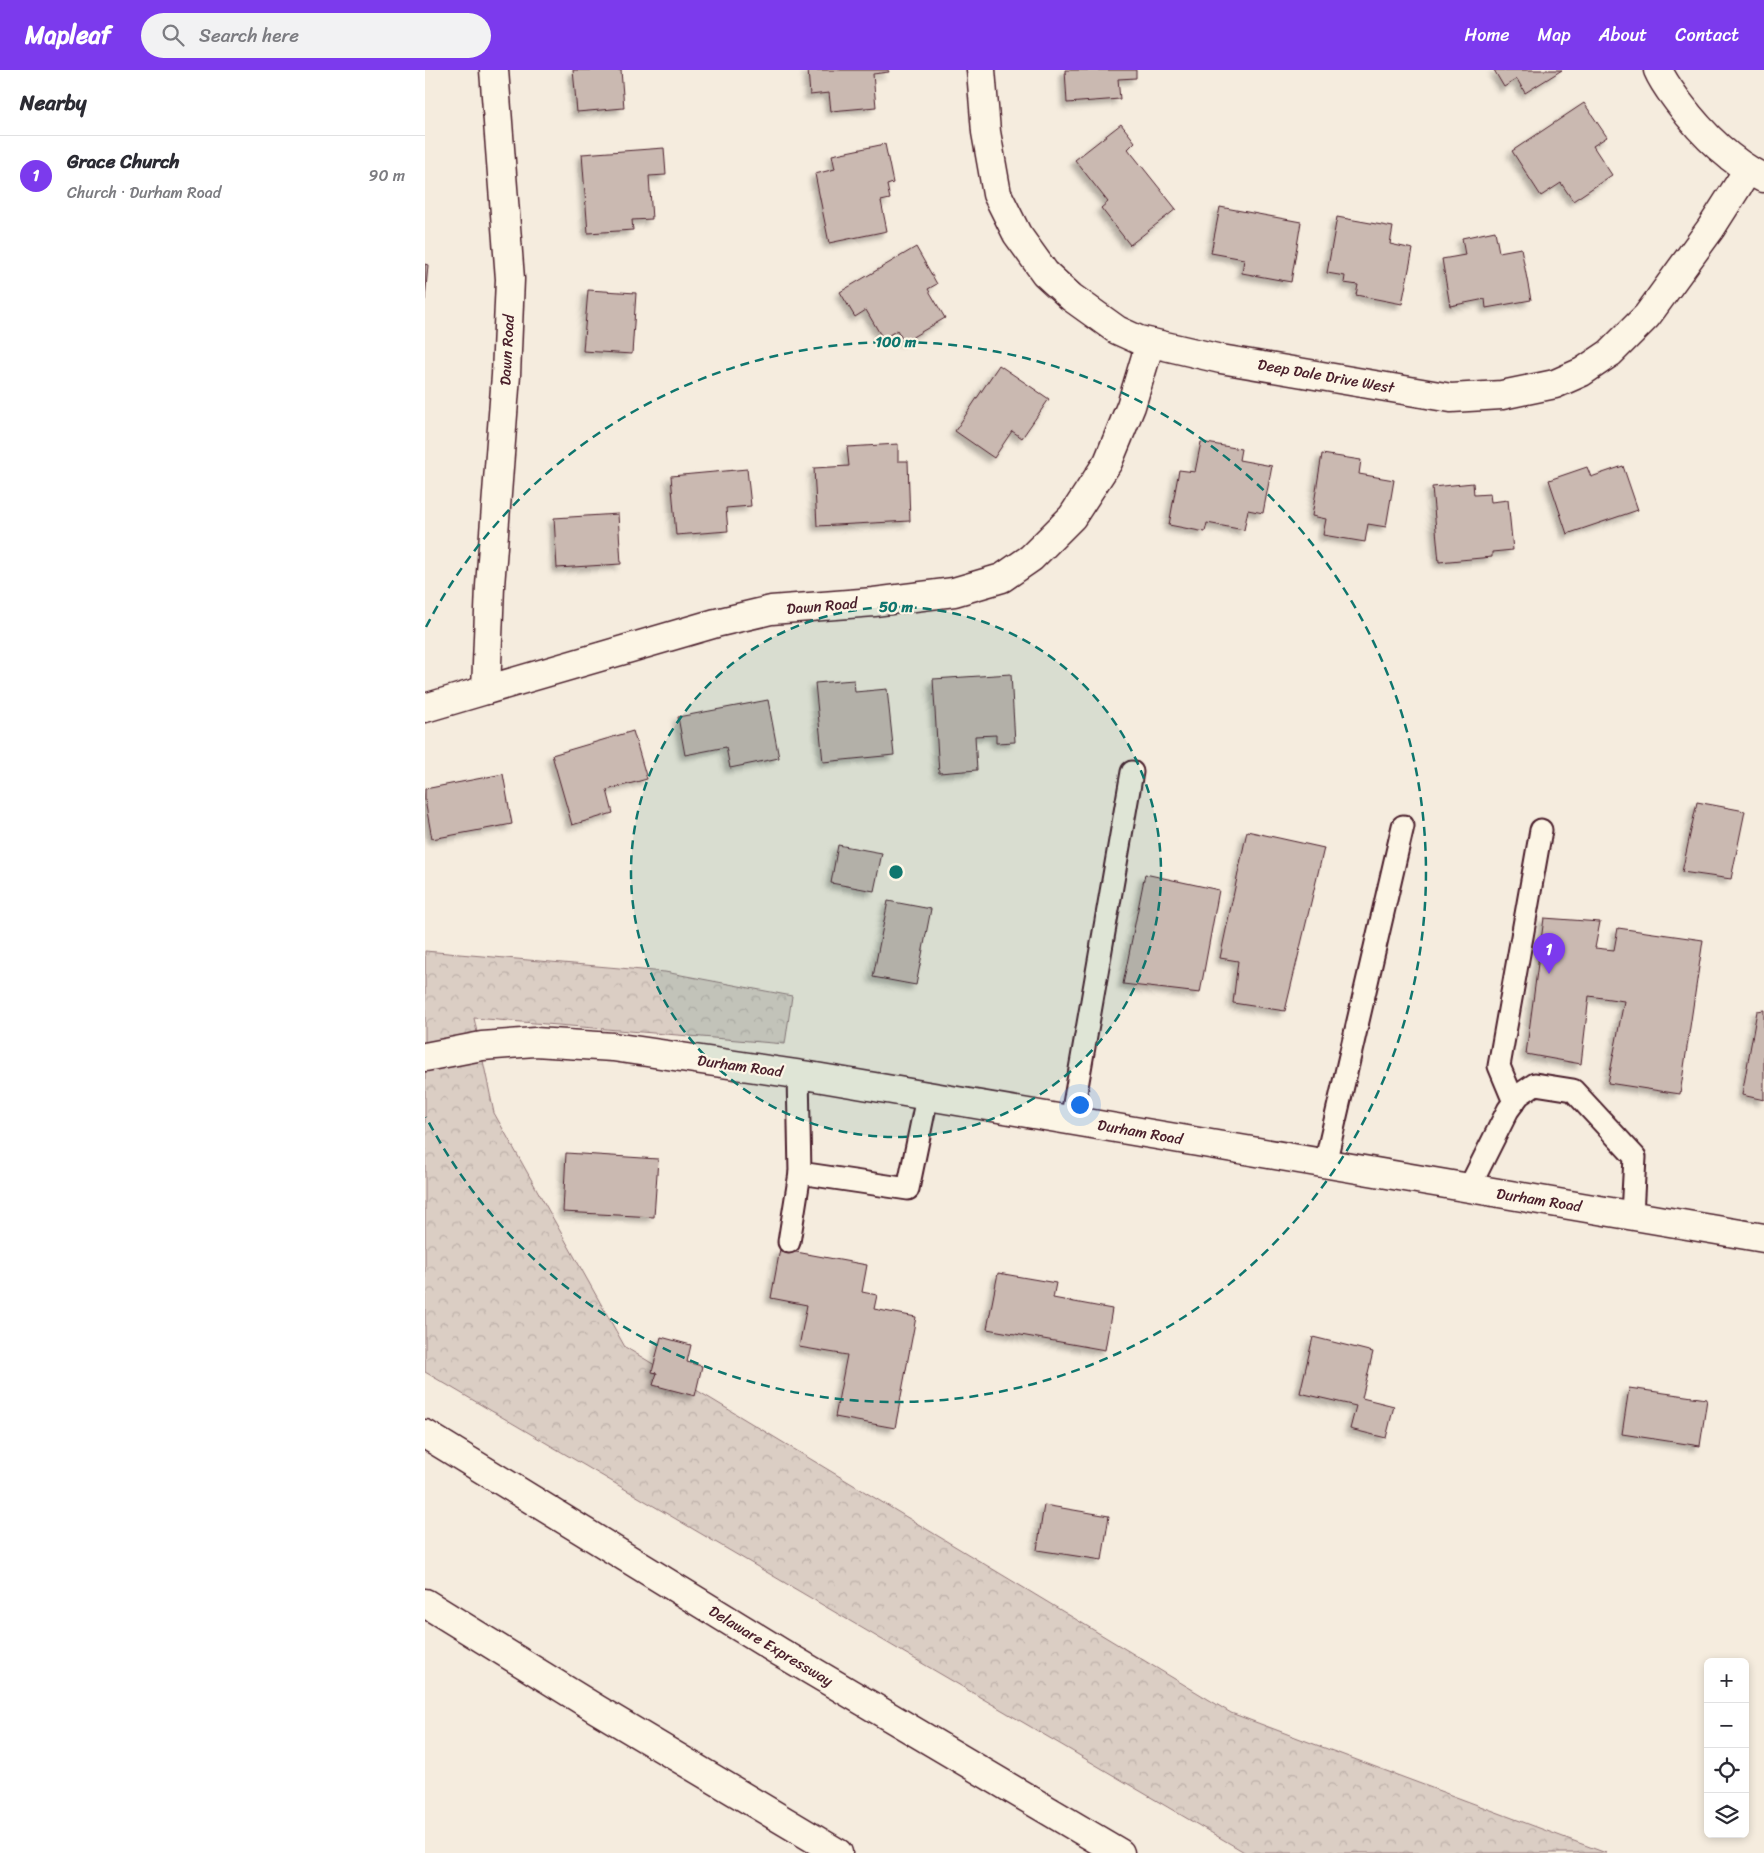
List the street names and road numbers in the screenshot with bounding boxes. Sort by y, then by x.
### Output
street label: Dawn Road [492,313,522,386]
street label: Deep Dale Drive West [1256,351,1397,401]
street label: Dawn Road [785,590,860,622]
street label: Durham Road [696,1047,785,1085]
street label: Durham Road [1095,1112,1186,1152]
street label: Durham Road [1495,1180,1585,1220]
street label: Delaware Expressway [704,1598,838,1694]

